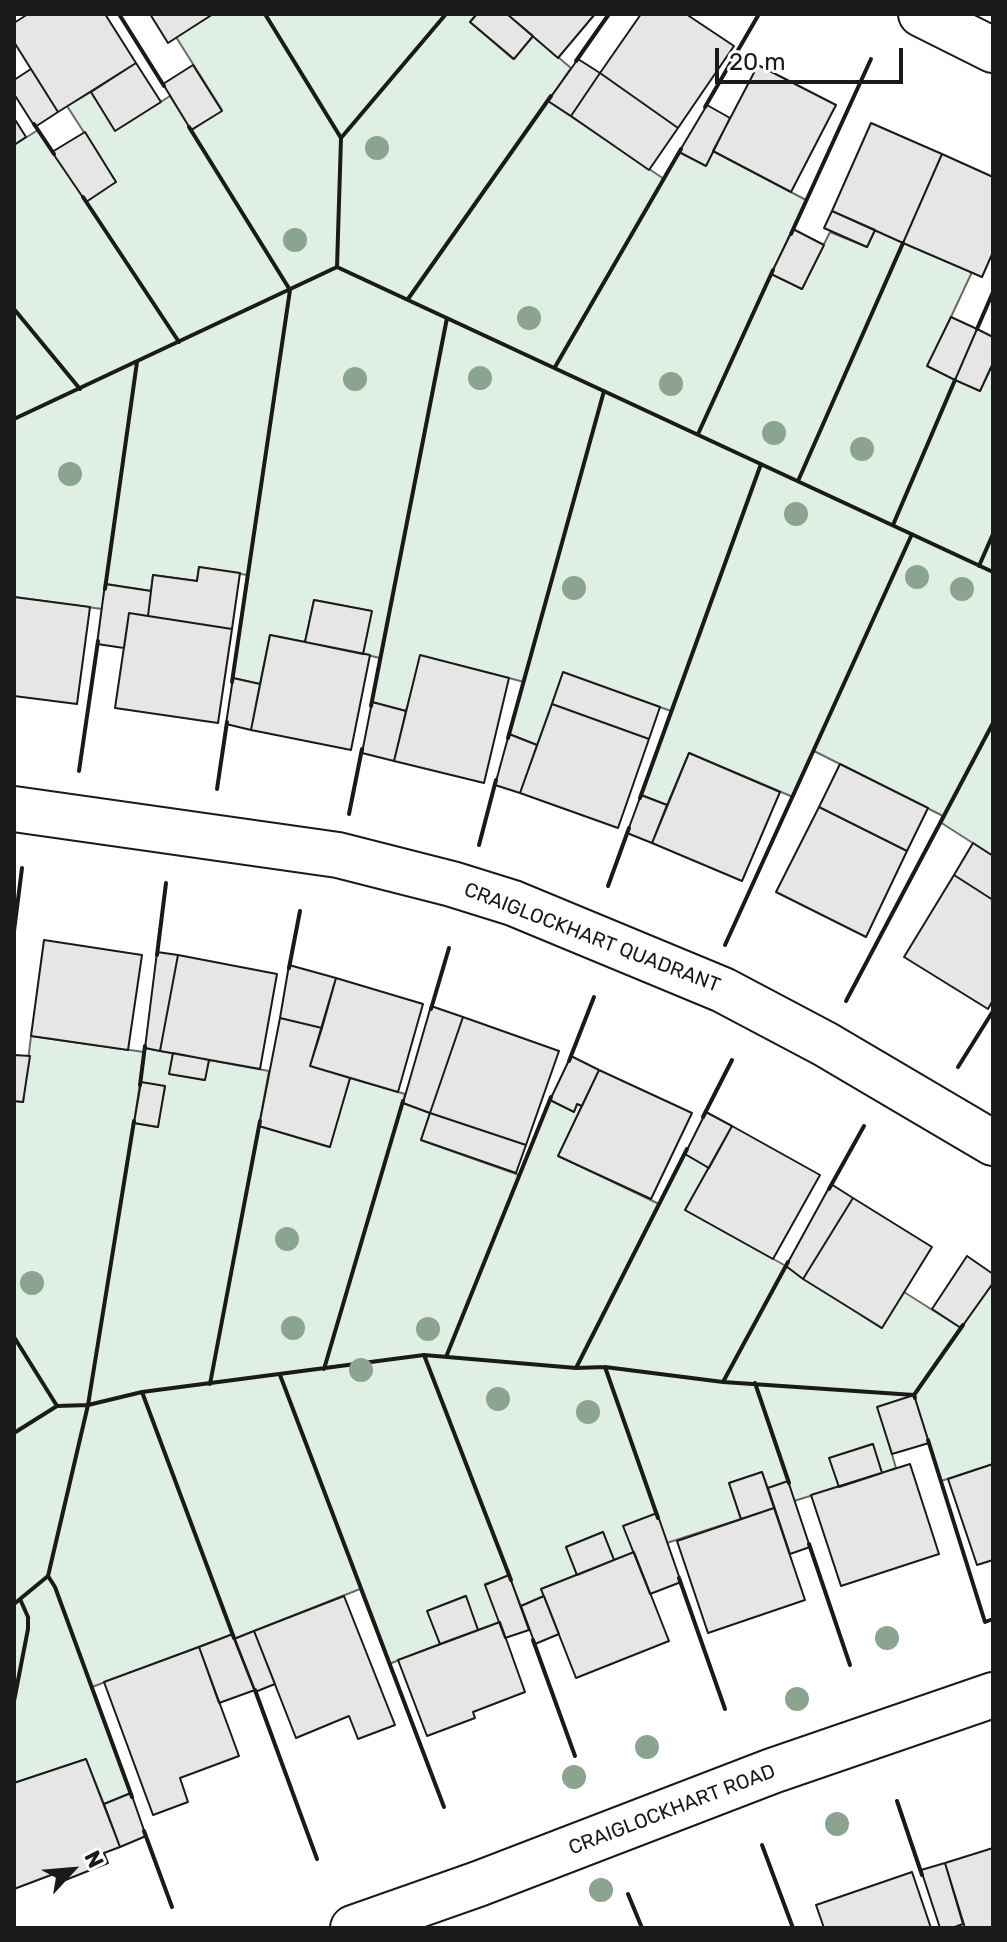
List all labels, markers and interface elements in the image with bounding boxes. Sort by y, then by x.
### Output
scale bar [719,32,907,82]
text: 20 m [729,48,786,76]
street label: CRAIGLOCKHART QUADRANT [461,878,723,998]
street label: CRAIGLOCKHART ROAD [565,1759,779,1861]
north arrow [32,1830,112,1910]
text: N [78,1846,110,1872]

